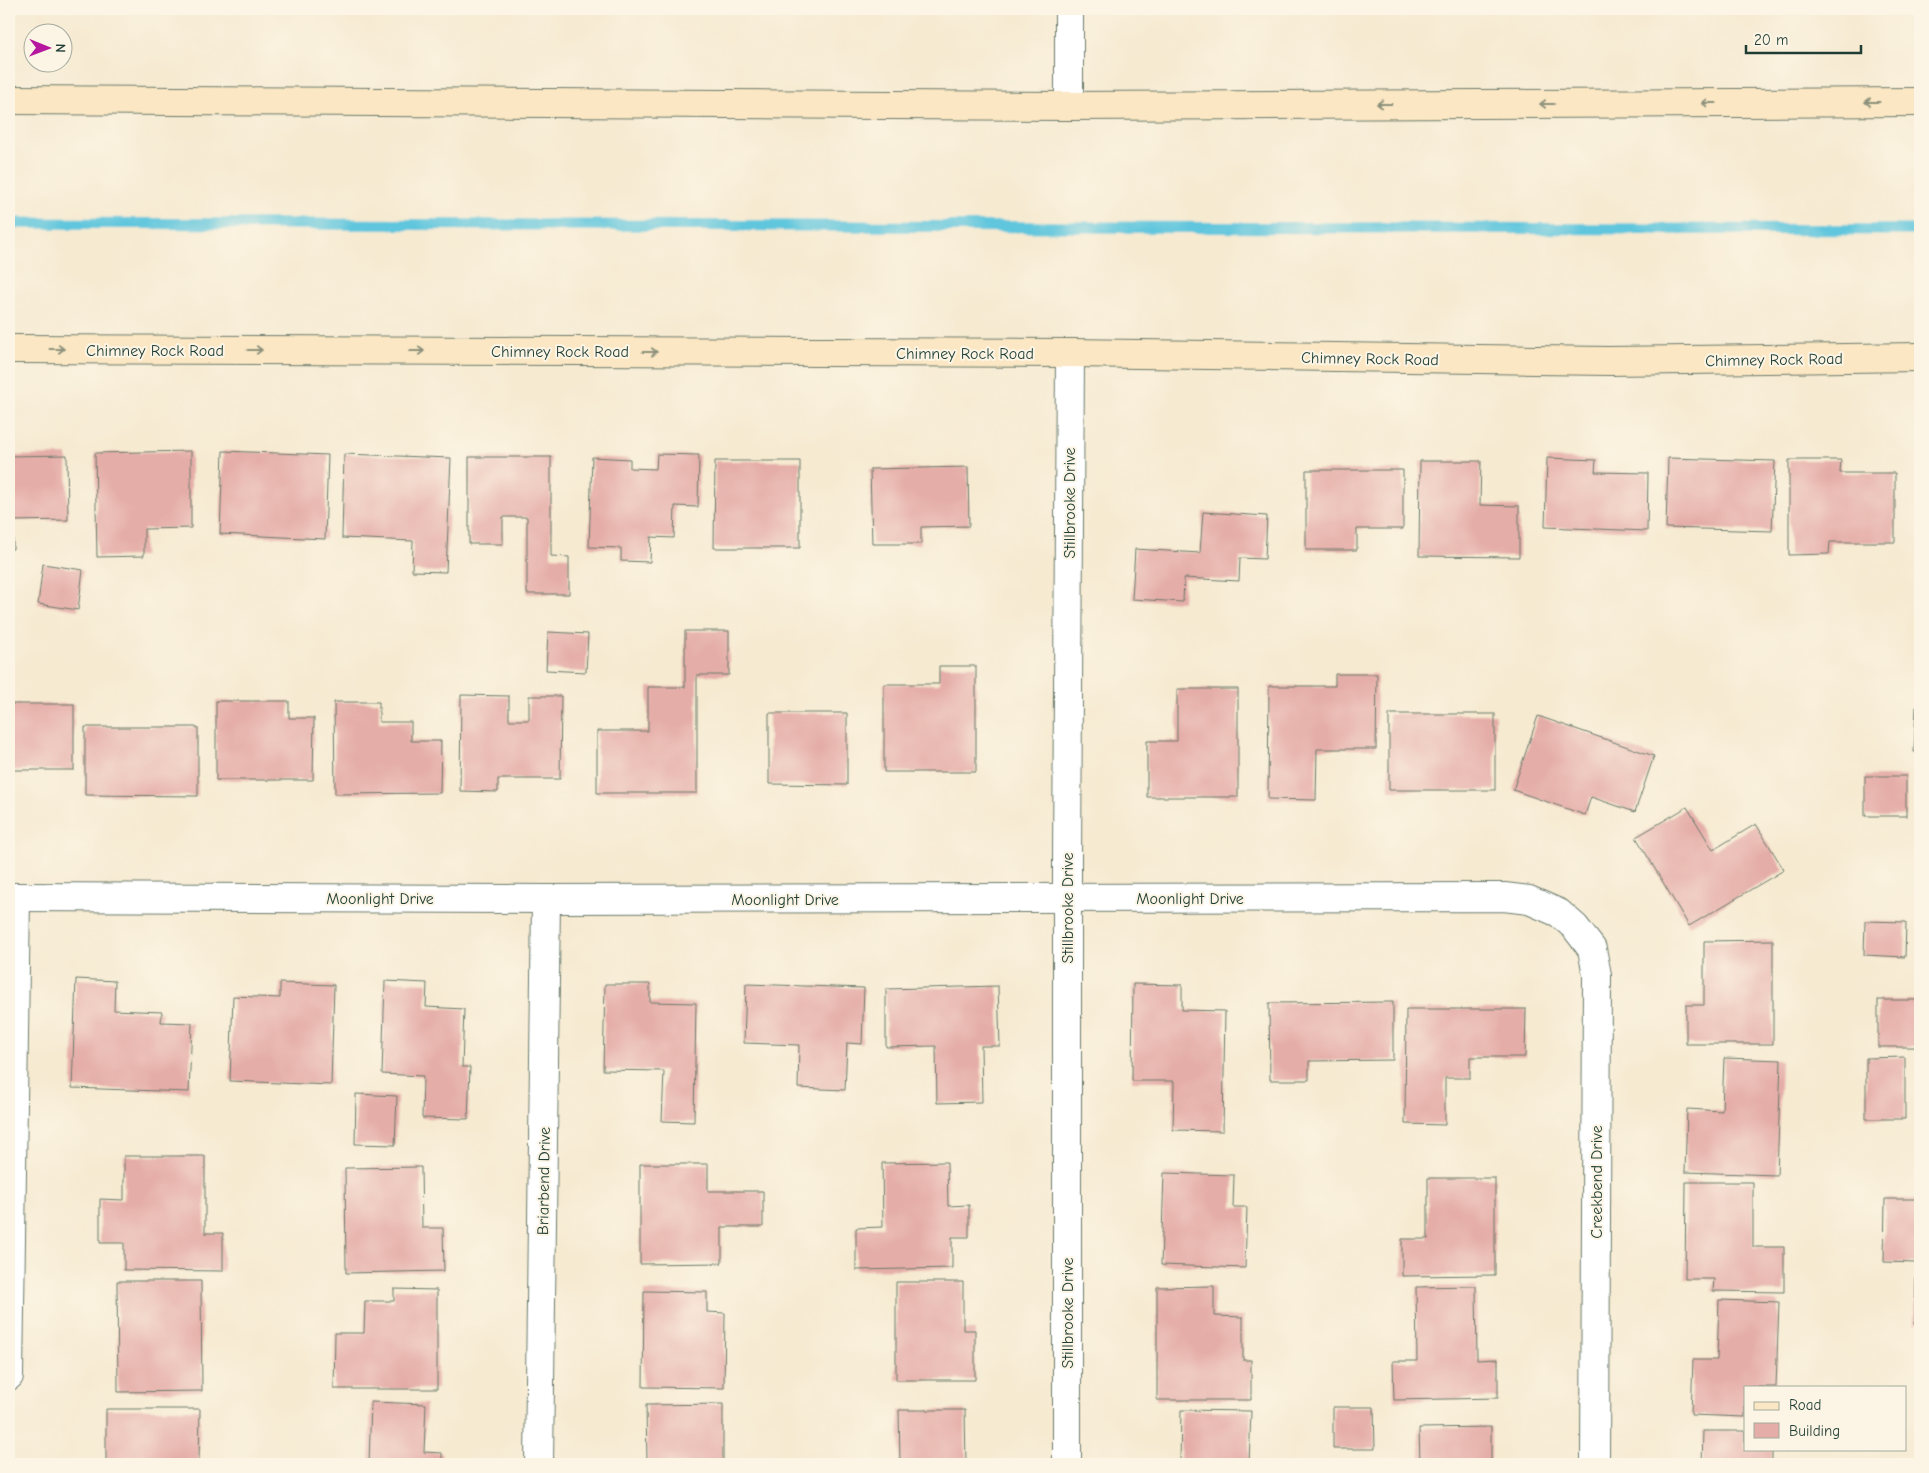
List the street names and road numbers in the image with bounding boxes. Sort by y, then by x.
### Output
street label: Chimney Rock Road [86,342,224,360]
street label: Chimney Rock Road [491,343,629,361]
street label: Chimney Rock Road [896,345,1034,363]
street label: Chimney Rock Road [1301,349,1439,369]
street label: Chimney Rock Road [1705,350,1843,370]
street label: Stillbrooke Drive [1061,448,1079,558]
street label: Stillbrooke Drive [1059,853,1077,963]
street label: Moonlight Drive [326,890,434,908]
street label: Moonlight Drive [1136,890,1244,908]
street label: Moonlight Drive [731,891,839,909]
street label: Creekbend Drive [1588,1125,1606,1239]
street label: Briarbend Drive [534,1127,554,1235]
street label: Stillbrooke Drive [1059,1258,1077,1368]

